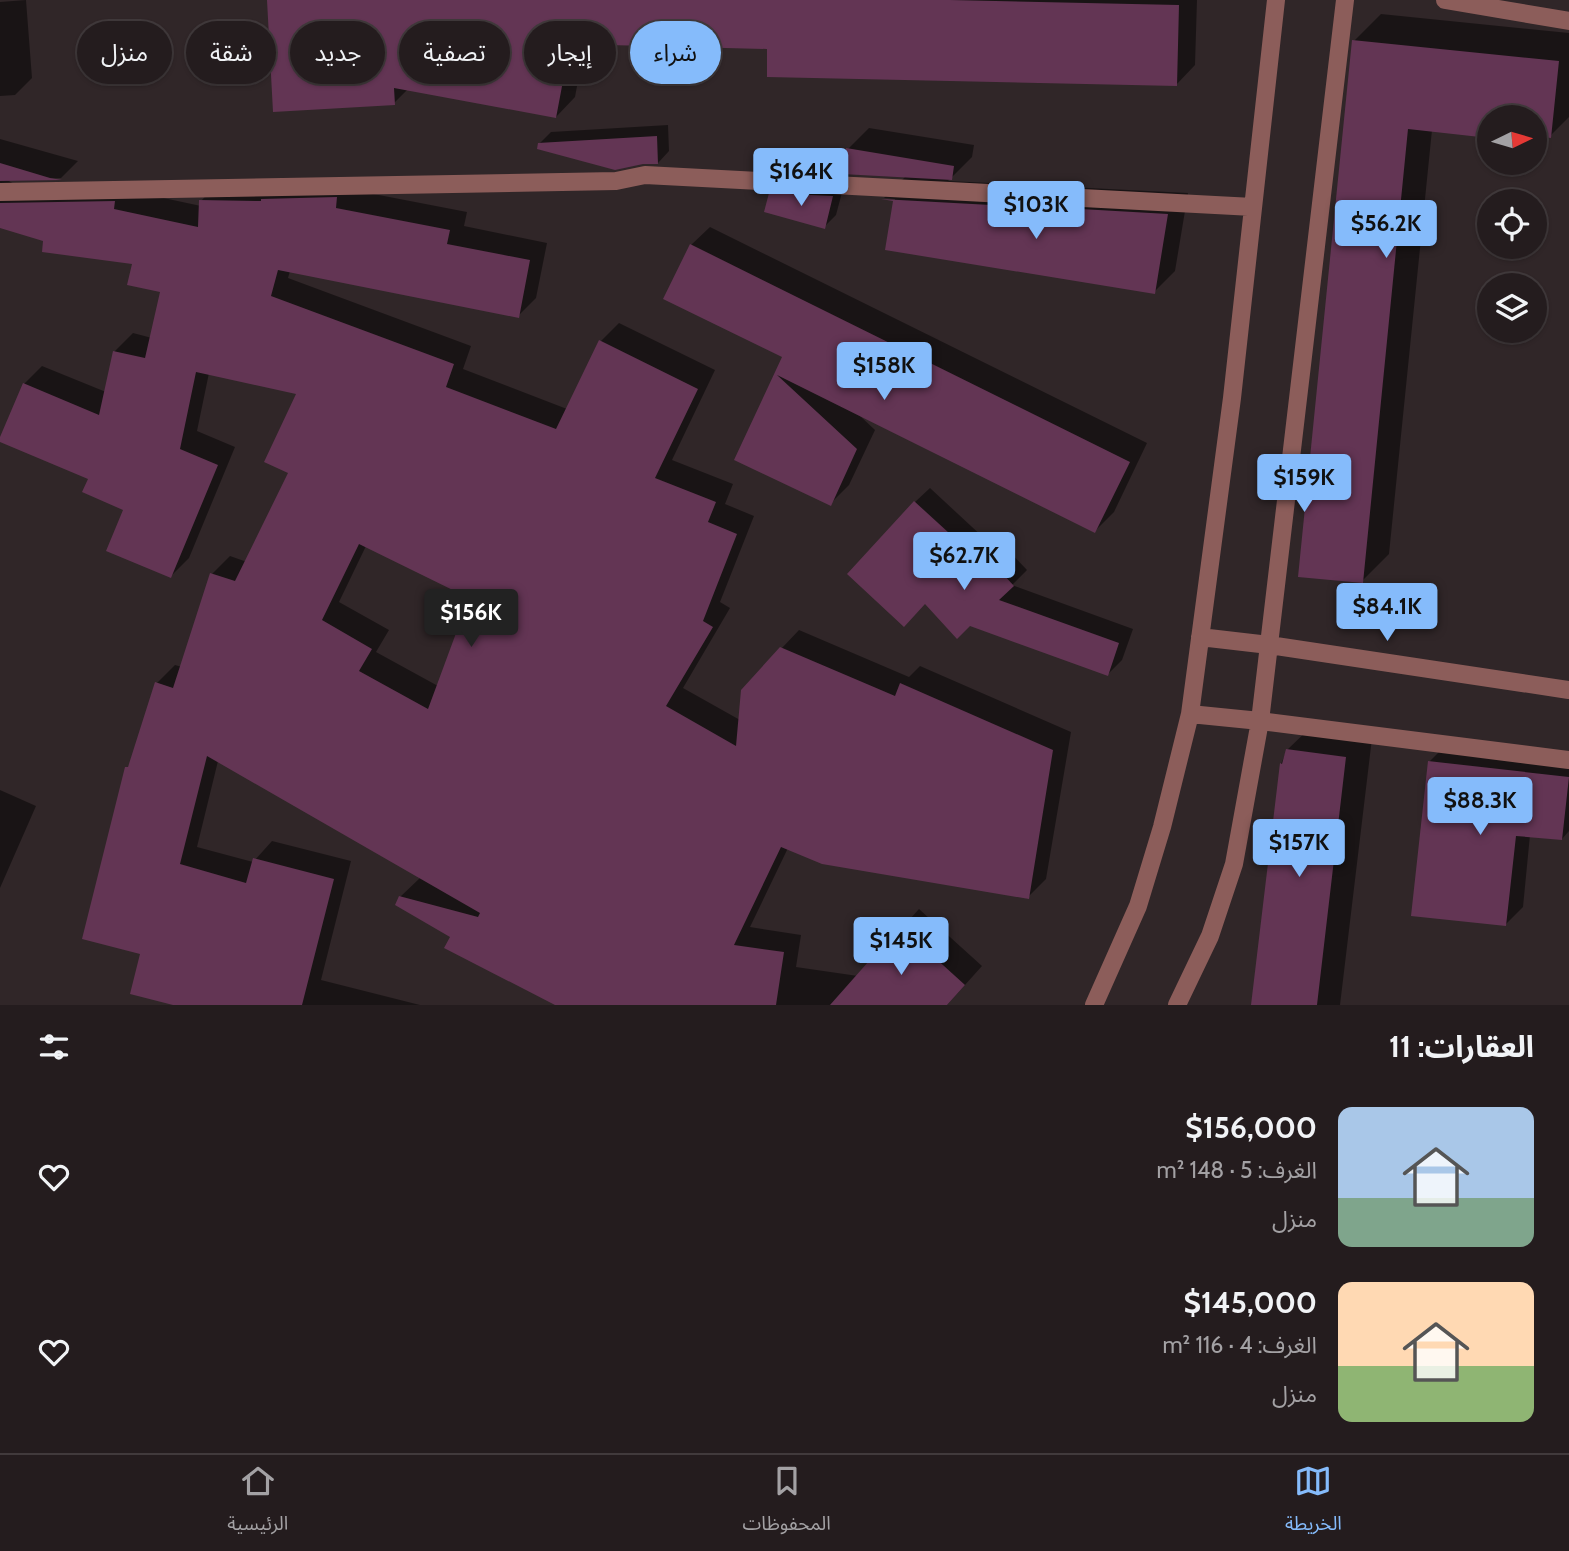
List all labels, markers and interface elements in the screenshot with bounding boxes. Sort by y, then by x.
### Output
chip: منزل [77,21,172,84]
chip: شقة [186,21,276,84]
chip: جديد [290,21,385,84]
chip: تصفية [399,21,510,84]
chip: إيجار [524,21,616,84]
chip: شراء [630,21,721,84]
north arrow [1477,105,1547,175]
map controls [1477,105,1547,343]
pin: $164K [752,148,850,208]
text: $164K [769,157,833,185]
pin: $103K [987,182,1085,241]
button: locate [1477,189,1547,259]
text: $103K [1004,190,1068,218]
pin: $56.2K [1329,201,1443,260]
text: $56.2K [1351,209,1421,237]
button: layers [1477,273,1547,343]
pin: $158K [835,342,933,402]
text: $158K [853,351,915,379]
pin: $159K [1255,454,1353,514]
text: $159K [1273,463,1335,491]
pin: $62.7K [907,532,1021,592]
text: $62.7K [929,541,999,569]
pin: $84.1K [1330,584,1444,643]
pin: $156K [422,590,520,649]
text: $84.1K [1352,592,1422,620]
text: $156K [440,598,502,626]
pin: $88.3K [1423,778,1537,837]
text: $88.3K [1443,786,1517,814]
pin: $157K [1250,820,1348,879]
text: $157K [1269,828,1329,856]
pin: $145K [852,918,950,977]
text: $145K [870,926,932,954]
icon: filters [35,1028,73,1066]
text: العقارات: 11 [1389,1028,1534,1065]
text: $156,000 [1185,1109,1317,1146]
icon: home [1394,1135,1478,1219]
text: الغرف: 5 · 148 m² [1157,1156,1317,1184]
icon: heart [35,1158,73,1196]
text: منزل [1272,1205,1317,1233]
text: $145,000 [1184,1284,1317,1321]
icon: home [1394,1310,1478,1394]
text: الغرف: 4 · 116 m² [1162,1331,1317,1359]
icon: heart [35,1333,73,1371]
text: منزل [1272,1380,1317,1408]
tab: الرئيسية [227,1462,288,1544]
tab: المحفوظات [743,1462,831,1544]
tab: الخريطة [1285,1462,1342,1544]

